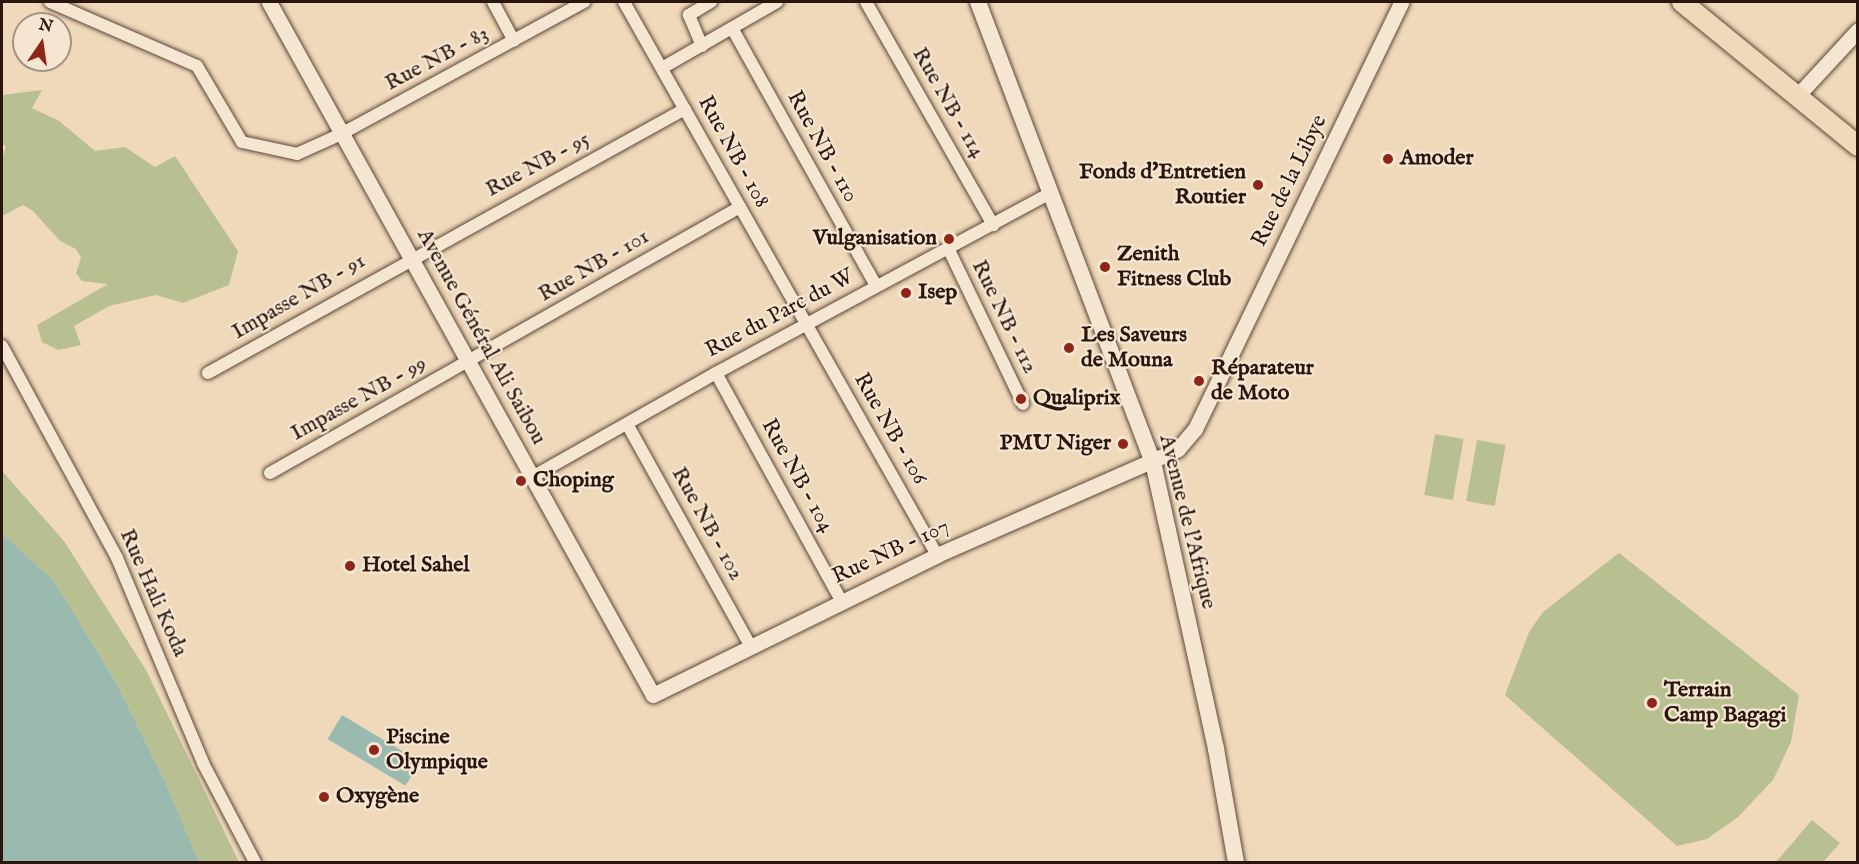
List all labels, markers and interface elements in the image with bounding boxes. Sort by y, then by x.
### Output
north arrow [12,12,72,72]
text: N [37,15,55,38]
street label: Rue NB - 83 [381,21,493,97]
street label: Rue NB - 114 [906,43,990,163]
street label: Rue NB - 110 [781,87,863,207]
street label: Rue NB - 108 [691,91,775,213]
street label: Rue de la Libye [1247,111,1333,251]
street label: Rue NB - 95 [482,127,594,203]
place label: Amoder [1400,146,1474,172]
marker: Amoder [1381,152,1395,166]
place label: Fonds d'Entretien Routier [1079,159,1246,210]
marker: Fonds d'Entretien Routier [1251,178,1265,192]
street label: Avenue Général Ali Saibou [411,224,551,450]
street label: Rue NB - 101 [534,224,654,308]
place label: Vulganisation [813,226,937,252]
marker: Vulganisation [942,232,956,246]
place label: Zenith Fitness Club [1117,241,1231,292]
street label: Impasse NB - 91 [228,248,370,346]
street label: Rue NB - 112 [965,256,1043,378]
marker: Zenith Fitness Club [1098,260,1112,274]
street label: Rue du Parc du W [701,264,859,364]
place label: Isep [918,280,957,306]
marker: Isep [899,286,913,300]
place label: Les Saveurs de Mouna [1081,322,1187,374]
marker: Les Saveurs de Mouna [1062,341,1076,355]
street label: Impasse NB - 99 [287,351,431,447]
place label: Réparateur de Moto [1211,355,1314,406]
street label: Rue NB - 106 [847,368,933,490]
marker: Réparateur de Moto [1192,374,1206,388]
place label: Qualiprix [1033,386,1120,412]
marker: Qualiprix [1014,392,1028,406]
street label: Rue NB - 104 [755,414,839,538]
place label: PMU Niger [999,431,1111,457]
street label: Avenue de l'Afrique [1153,432,1221,612]
marker: PMU Niger [1116,437,1130,451]
street label: Rue NB - 102 [665,463,749,585]
place label: Choping [533,468,614,494]
marker: Choping [514,474,528,488]
street label: Rue NB - 107 [829,514,953,590]
street label: Rue Hali Koda [113,525,193,661]
place label: Hotel Sahel [362,553,469,579]
marker: Hotel Sahel [343,559,357,573]
place label: Terrain Camp Bagagi [1664,677,1786,728]
marker: Terrain Camp Bagagi [1645,696,1659,710]
place label: Piscine Olympique [386,724,488,776]
marker: Piscine Olympique [367,743,381,757]
place label: Oxygène [336,784,419,810]
marker: Oxygène [317,790,331,804]

